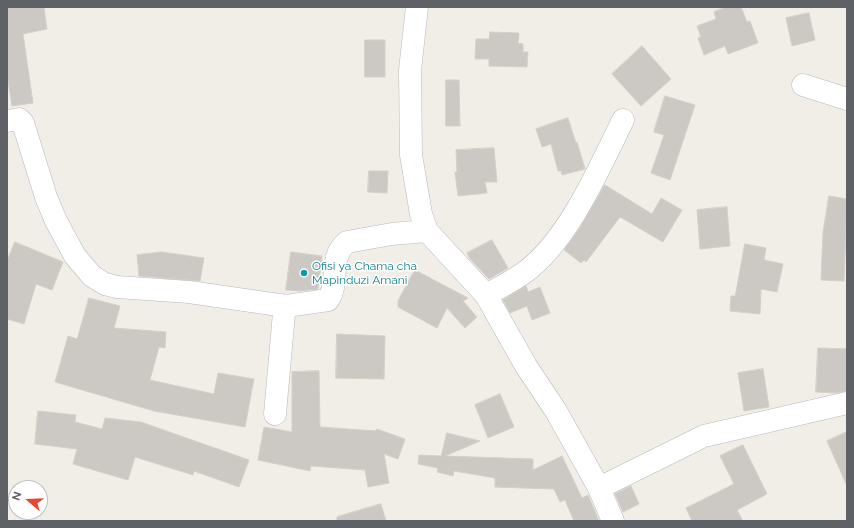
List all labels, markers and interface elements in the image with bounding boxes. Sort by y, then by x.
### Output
place label: Ofisi ya Chama cha Mapinduzi Amani [312,259,417,287]
marker: Ofisi ya Chama cha Mapinduzi Amani [299,268,309,278]
north arrow [8,480,48,520]
text: N [10,490,25,502]

